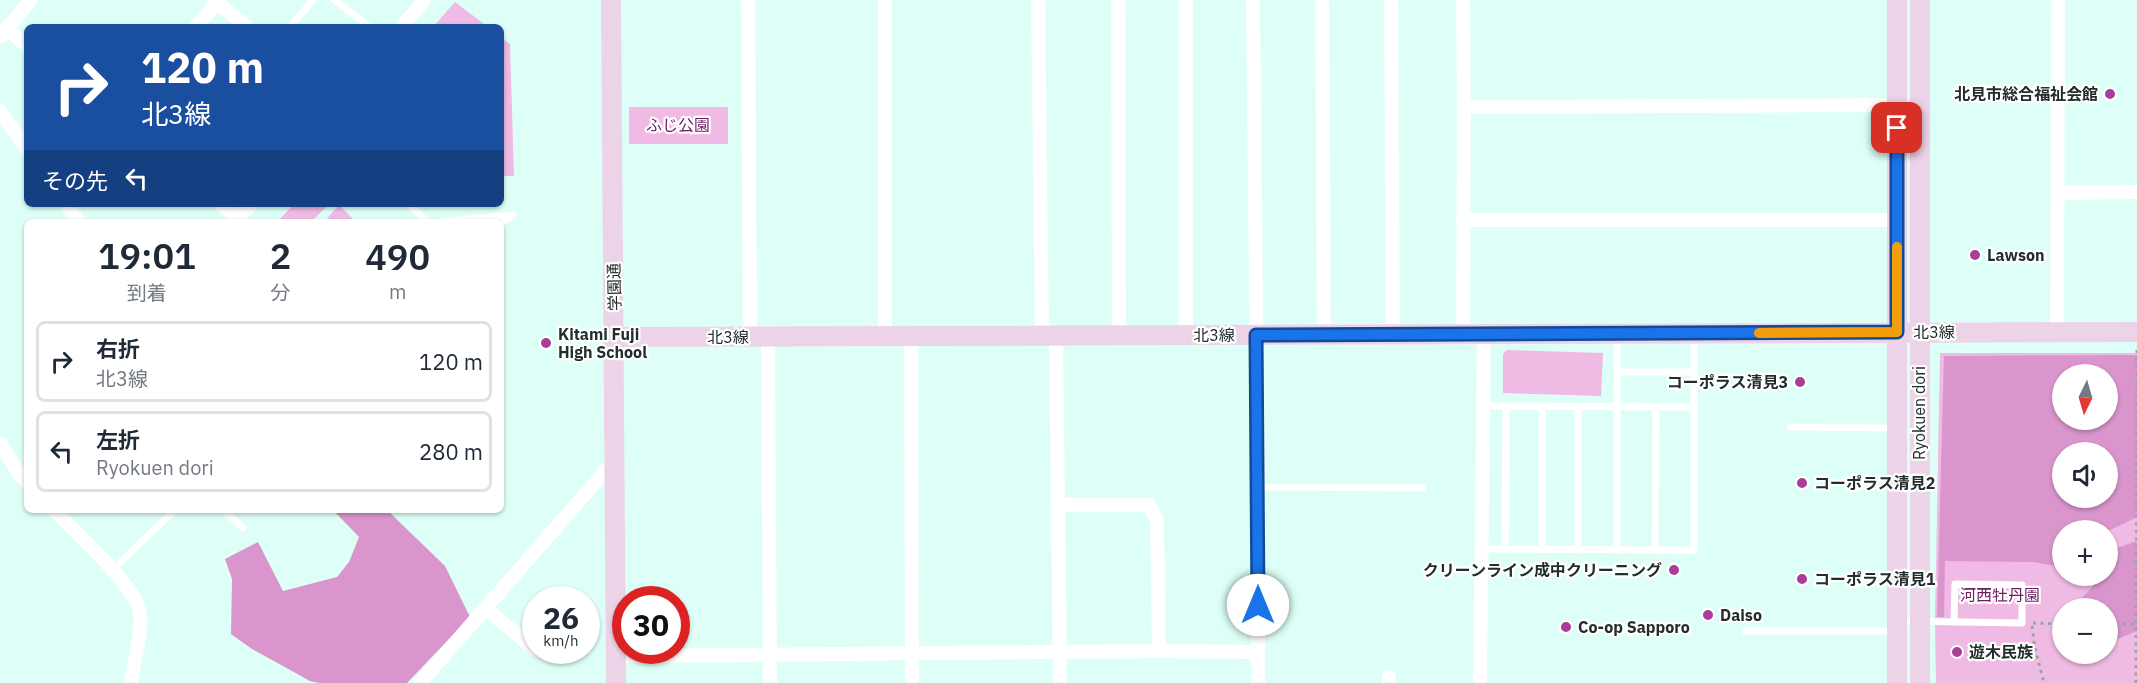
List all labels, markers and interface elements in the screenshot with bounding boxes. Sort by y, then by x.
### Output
text: 120 m [141,40,264,95]
icon: right [42,48,120,126]
place label: 北見市総合福祉会館 [1954,84,2098,104]
marker: 北見市総合福祉会館 [2103,87,2117,101]
text: 北3線 [141,96,211,131]
pin [1871,102,1922,153]
icon: arrive [1880,111,1913,144]
park label: ふじ公園 [646,115,710,135]
icon: left [120,162,153,195]
text: その先 [42,166,108,195]
text: 19:01 [98,232,196,279]
text: 2 [270,232,291,279]
text: 490 [365,233,430,280]
place label: Lawson [1987,245,2045,265]
marker: Lawson [1968,248,1982,262]
street label: 学園通 [604,263,624,311]
text: m [389,278,406,305]
text: 到着 [127,279,167,306]
text: 分 [271,279,291,306]
street label: 北3線 [1913,322,1955,342]
place label: Kitami Fuji High School [558,324,647,362]
street label: 北3線 [1193,325,1235,345]
street label: 北3線 [707,327,749,347]
text: 右折 [96,334,140,363]
marker: Kitami Fuji High School [539,336,553,350]
icon: right [45,345,78,378]
text: 120 m [419,347,483,376]
north arrow [2052,364,2118,430]
map controls [2052,364,2118,664]
text: 北3線 [96,365,148,392]
street label: Ryokuen dori [1909,366,1929,460]
place label: コーポラス清見3 [1667,372,1788,392]
marker: コーポラス清見3 [1793,375,1807,389]
text: 左折 [96,425,140,454]
icon: left [45,435,78,468]
text: 280 m [419,437,483,466]
button: sound [2052,442,2118,508]
text: Ryokuen dori [96,454,214,481]
place label: コーポラス清見2 [1814,473,1935,493]
marker: コーポラス清見2 [1795,476,1809,490]
button: + [2052,520,2118,586]
place label: クリーンライン成中クリーニング [1423,560,1662,580]
marker: クリーンライン成中クリーニング [1667,563,1681,577]
place label: コーポラス清見1 [1814,569,1936,589]
marker: コーポラス清見1 [1795,572,1809,586]
position arrow [1226,573,1290,637]
park label: 河西牡丹園 [1960,585,2040,605]
speed limit sign: 30 [612,586,690,664]
text: 26 [543,598,579,637]
button: − [2052,598,2118,664]
place label: Daiso [1720,605,1762,625]
marker: Daiso [1701,608,1715,622]
place label: Co-op Sapporo [1578,617,1690,637]
marker: Co-op Sapporo [1559,620,1573,634]
text: km/h [543,631,579,650]
place label: 遊木民族 [1969,642,2033,662]
marker: 遊木民族 [1950,645,1964,659]

